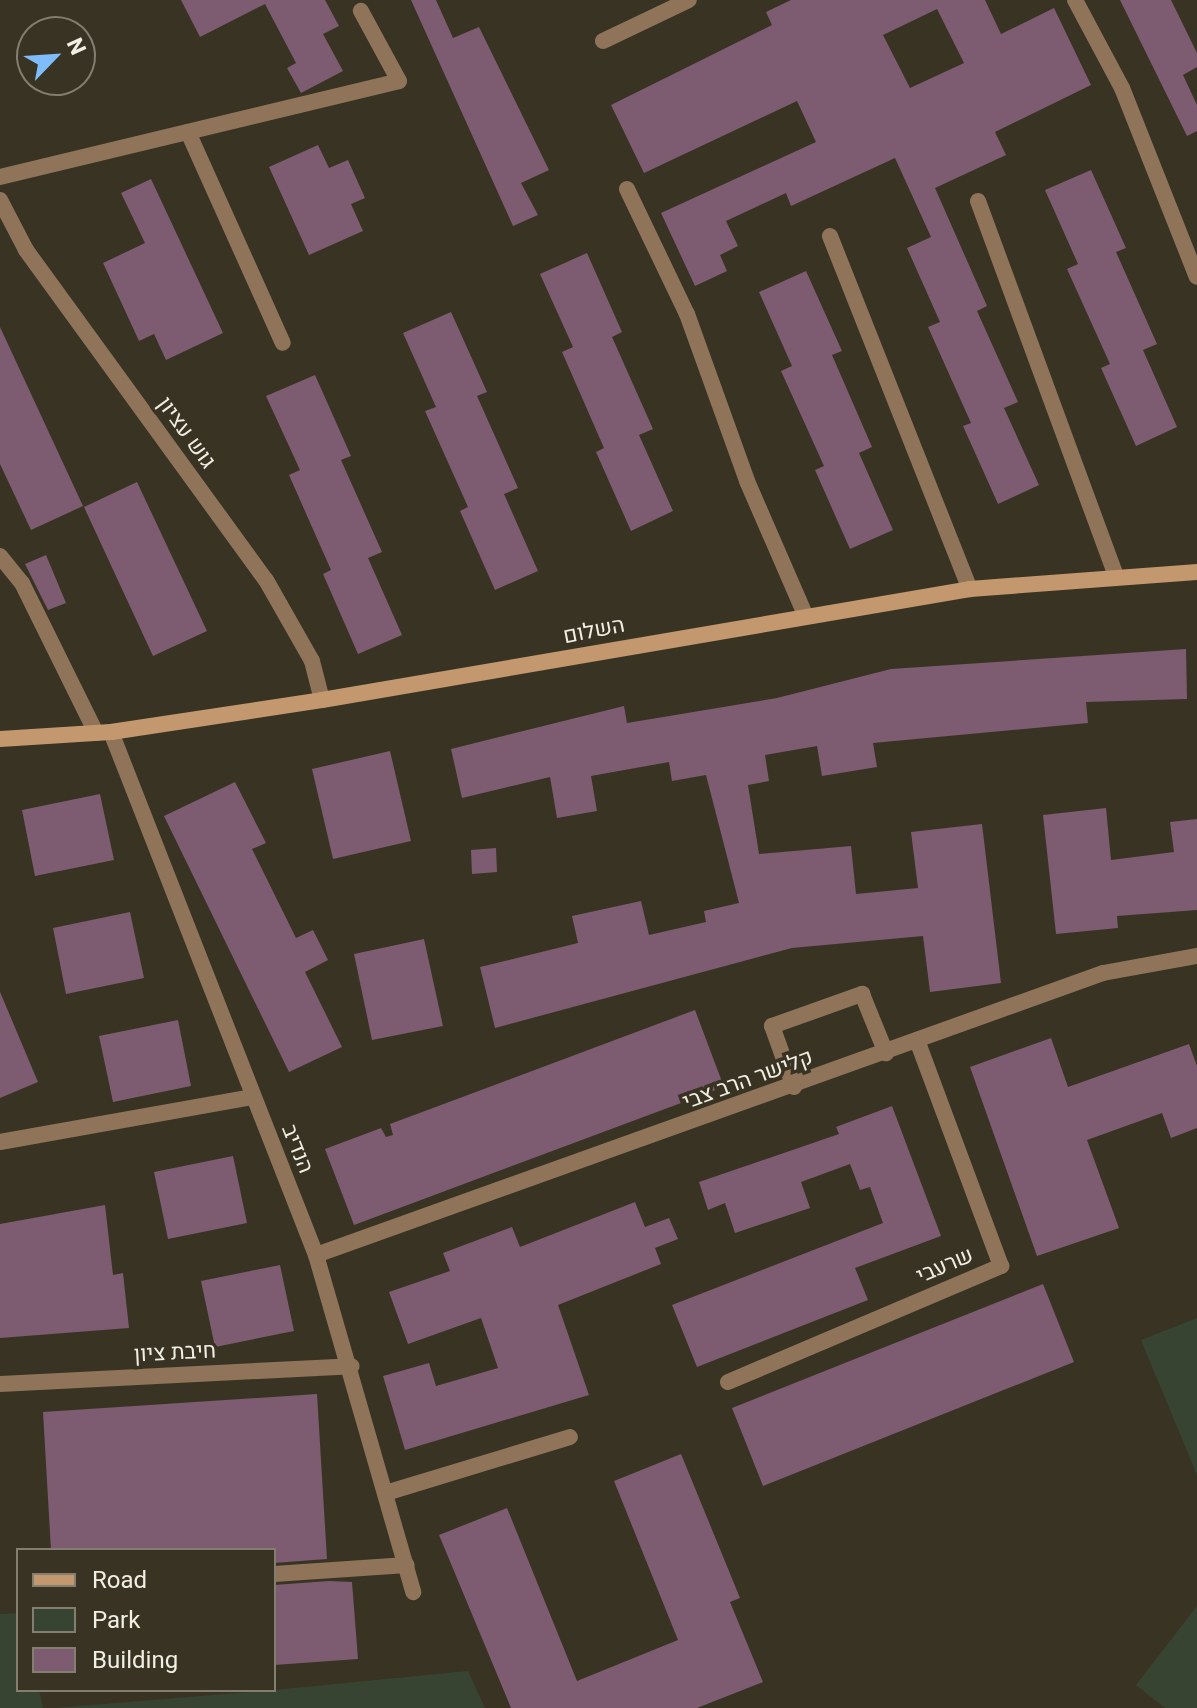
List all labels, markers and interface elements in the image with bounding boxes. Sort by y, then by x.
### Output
north arrow [16,16,96,96]
text: N [58,33,94,61]
street label: גוש עציון [151,392,221,474]
street label: השלום [561,612,627,650]
street label: קלישר הרב צבי [679,1044,817,1116]
street label: הנדיב [275,1121,319,1177]
street label: שרעבי [913,1242,977,1290]
street label: חיבת ציון [133,1338,217,1368]
legend [16,1548,276,1692]
text: Road [92,1563,147,1598]
text: Park [92,1603,140,1638]
text: Building [92,1643,178,1678]

